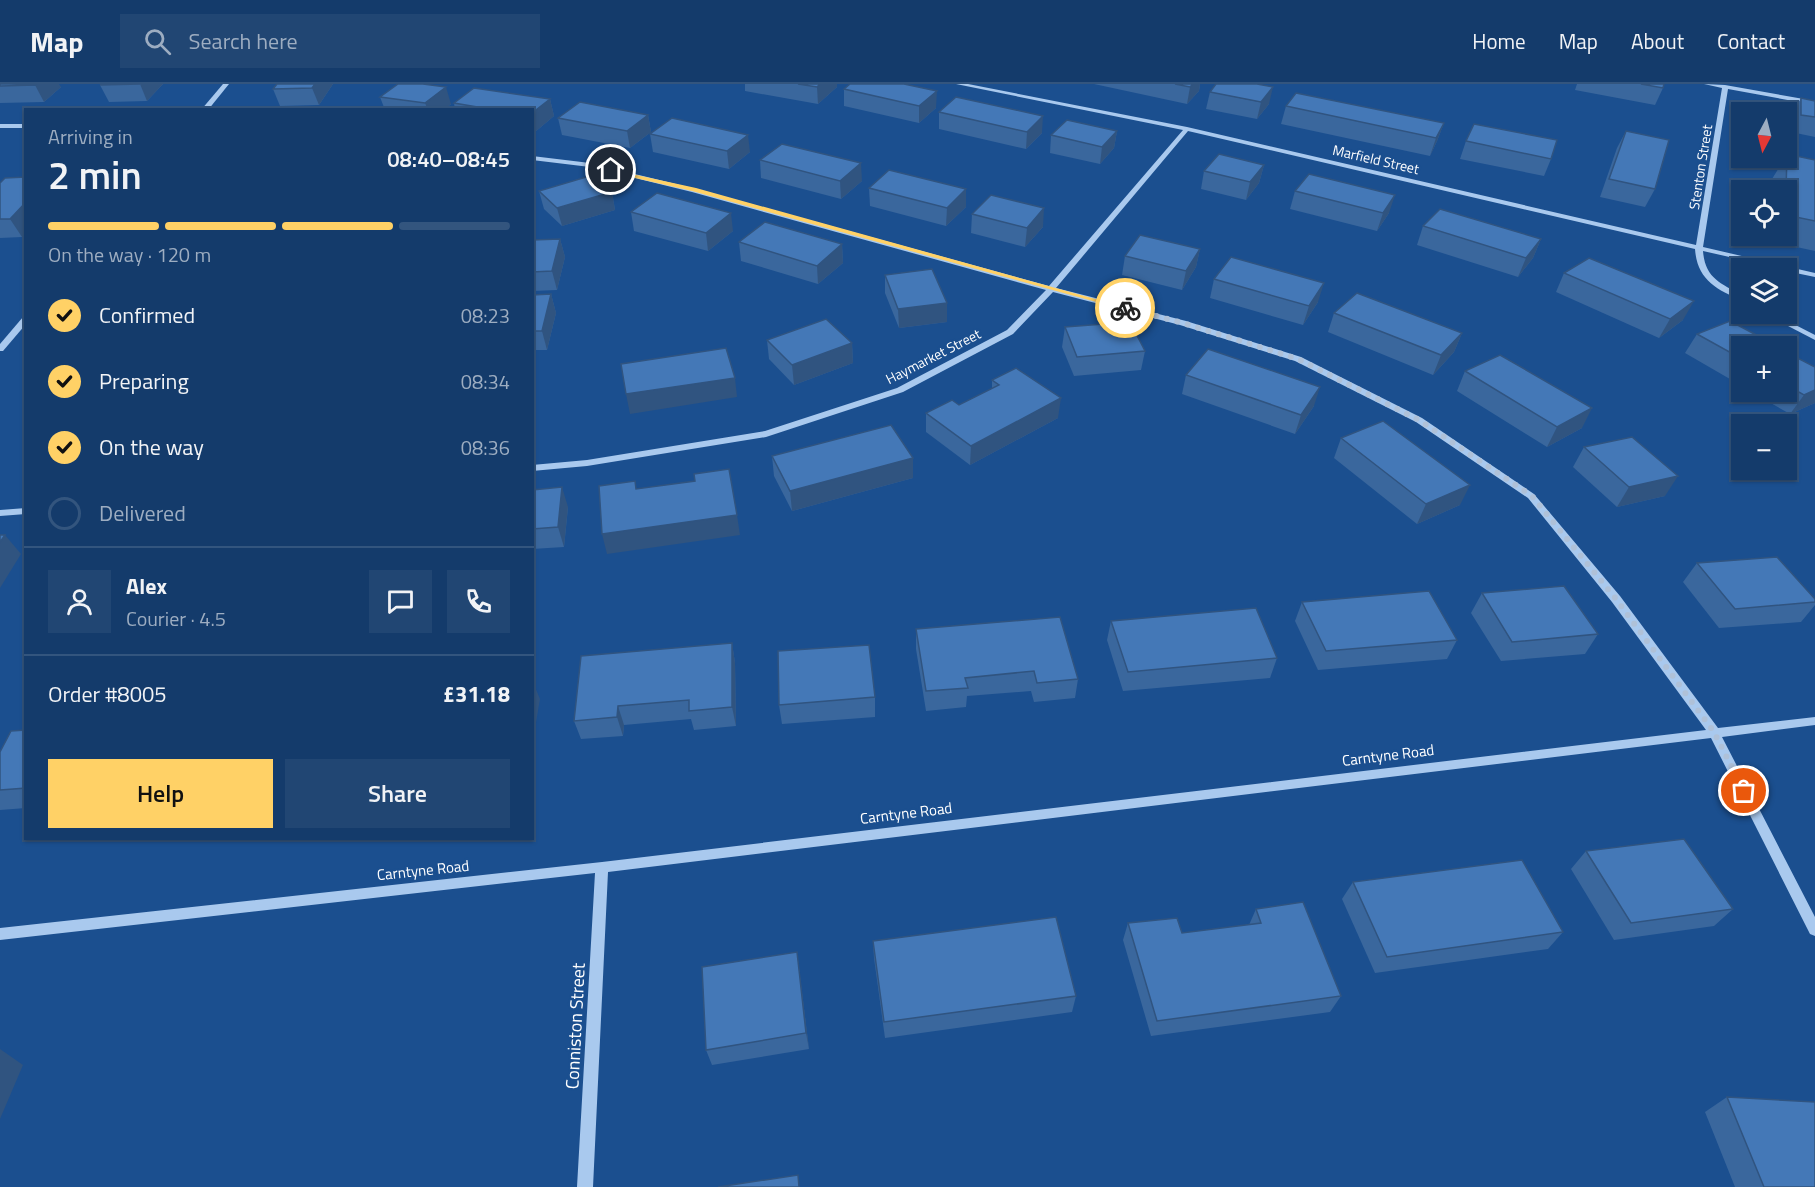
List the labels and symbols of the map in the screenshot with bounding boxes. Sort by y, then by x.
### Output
north arrow [1731,102,1797,168]
street label: Stenton Street [1683,123,1717,211]
street label: Marfield Street [1331,139,1421,179]
pin [585,144,636,195]
courier [1095,278,1155,338]
street label: Haymarket Street [882,323,984,389]
street label: Carntyne Road [1341,738,1435,772]
pin [1718,765,1769,816]
street label: Carntyne Road [859,796,953,830]
street label: Carntyne Road [376,854,470,886]
street label: Conniston Street [558,961,592,1090]

